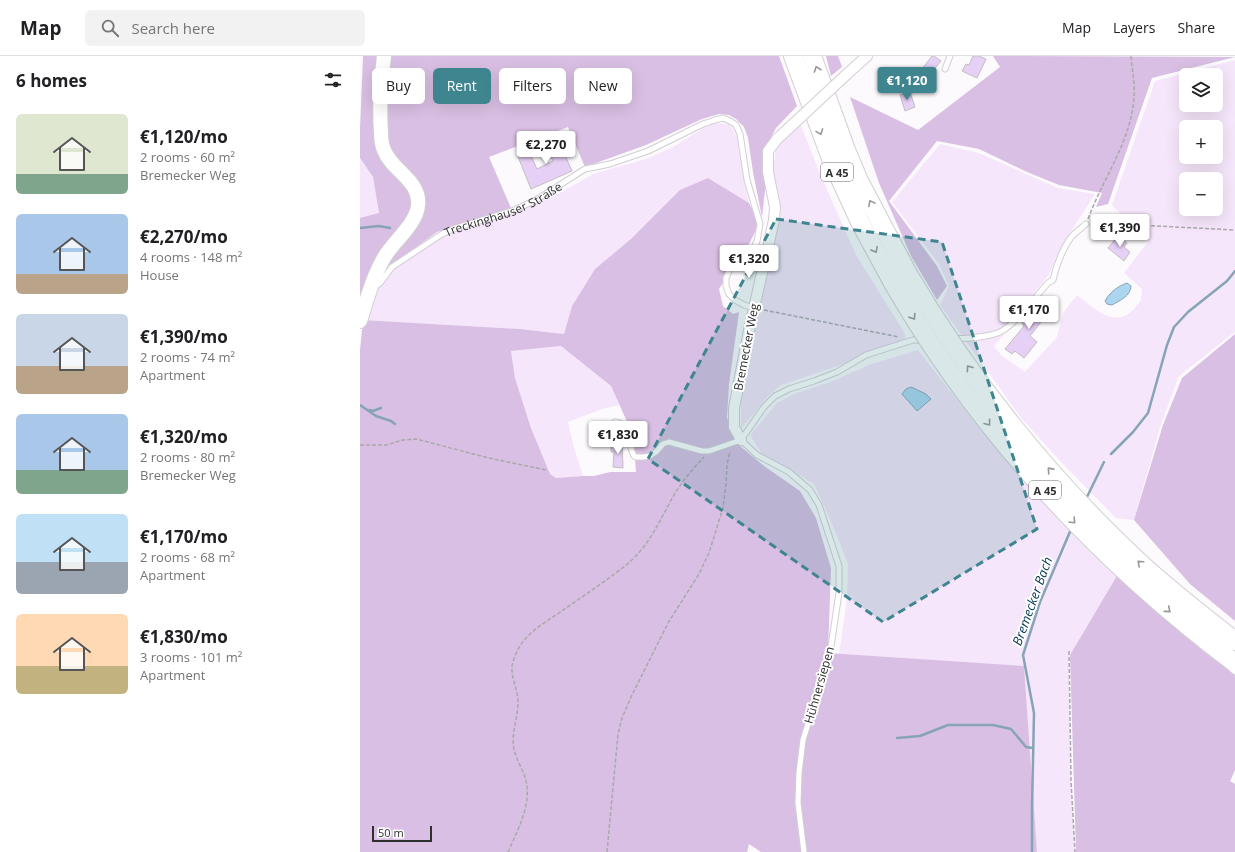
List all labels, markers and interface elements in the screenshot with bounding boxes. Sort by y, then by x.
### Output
search box [85,10,365,46]
text: Map [20,15,61,41]
icon: search [99,17,121,39]
text: Search here [131,18,215,38]
text: Map [1062,18,1091,37]
text: Layers [1113,18,1155,37]
text: Share [1177,18,1215,37]
one-way arrow [813,66,822,73]
pin: €1,120 [874,67,940,101]
chip: Buy [372,68,425,104]
chip: Rent [433,68,491,104]
chip: Filters [499,68,566,104]
chip: New [574,68,632,104]
map controls [1179,68,1223,216]
button: layers [1179,68,1223,112]
text: 6 homes [16,69,87,92]
icon: filters [322,69,344,91]
text: €1,120 [887,71,927,89]
button: + [1179,120,1223,164]
text: €1,120/mo [140,125,228,148]
one-way arrow [816,129,824,136]
icon: home [48,130,96,178]
pin: €2,270 [513,131,579,165]
text: €2,270 [526,135,566,153]
text: 2 rooms · 60 m² [140,148,235,166]
road number: A 45 [821,163,853,181]
text: Bremecker Weg [140,166,236,184]
button: − [1179,172,1223,216]
street label: Treckinghauser Straße [441,177,565,241]
one-way arrow [868,199,875,207]
pin: €1,390 [1087,214,1153,248]
text: €1,390 [1100,218,1140,236]
text: €2,270/mo [140,225,228,248]
icon: home [48,230,96,278]
pin: €1,320 [716,245,782,279]
one-way arrow [870,246,878,253]
text: 4 rooms · 148 m² [140,248,242,266]
text: €1,320 [729,249,769,267]
text: House [140,266,179,284]
pin: €1,170 [996,296,1062,330]
text: €1,170 [1009,300,1049,318]
street label: Bremecker Weg [729,302,763,392]
one-way arrow [908,313,916,320]
text: €1,390/mo [140,325,228,348]
icon: home [48,330,96,378]
text: 2 rooms · 74 m² [140,348,235,366]
one-way arrow [967,365,974,372]
text: Apartment [140,366,205,384]
one-way arrow [983,418,990,425]
pin: €1,830 [585,421,651,455]
text: €1,320/mo [140,425,228,448]
text: €1,830 [598,425,638,443]
icon: home [48,430,96,478]
text: 2 rooms · 80 m² [140,448,235,466]
text: Bremecker Weg [140,466,236,484]
one-way arrow [1047,467,1054,474]
road number: A 45 [1029,481,1061,499]
one-way arrow [1068,516,1076,524]
text: €1,170/mo [140,525,228,548]
icon: home [48,530,96,578]
text: 2 rooms · 68 m² [140,548,235,566]
water label: Bremecker Bach [1008,554,1056,648]
one-way arrow [1138,560,1145,567]
text: Apartment [140,566,205,584]
one-way arrow [1163,605,1170,612]
text: €1,830/mo [140,625,228,648]
icon: home [48,630,96,678]
street label: Hühnersiepen [800,644,838,726]
text: 3 rooms · 101 m² [140,648,242,666]
text: Apartment [140,666,205,684]
scale bar [372,824,432,843]
text: 50 m [378,825,404,840]

